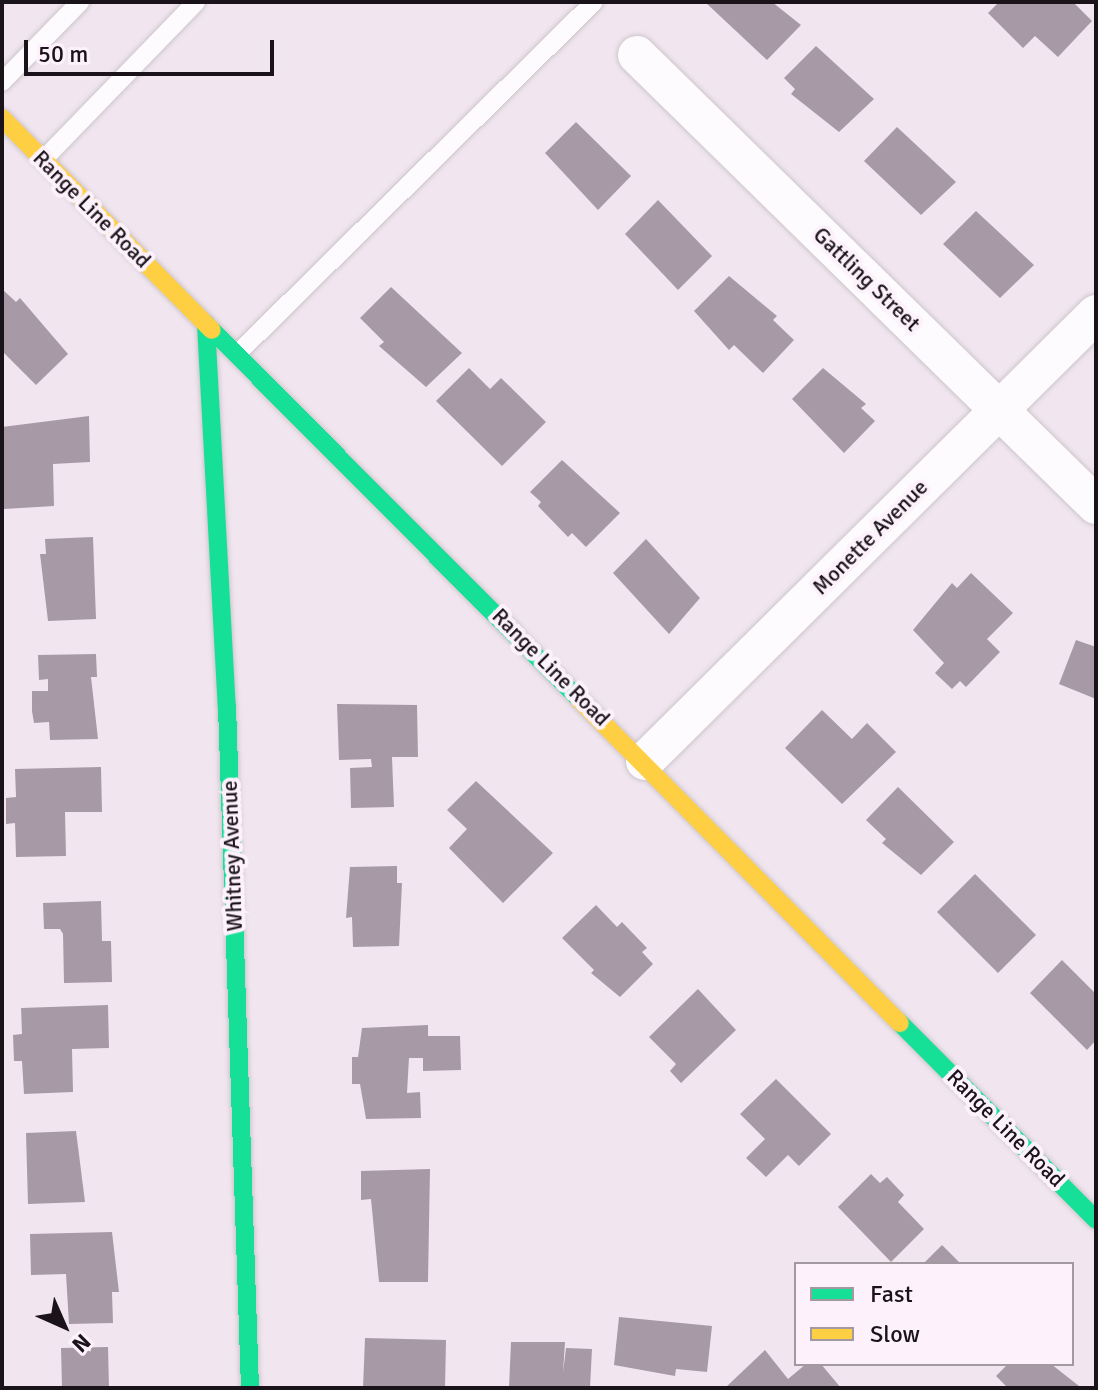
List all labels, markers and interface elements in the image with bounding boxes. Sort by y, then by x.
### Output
scale bar [28,24,278,74]
text: 50 m [38,39,88,69]
street label: Range Line Road [28,145,156,273]
street label: Gattling Street [808,221,926,337]
street label: Monette Avenue [807,474,933,600]
street label: Range Line Road [487,603,615,731]
street label: Whitney Avenue [216,780,248,932]
street label: Range Line Road [942,1064,1070,1192]
legend [794,1262,1074,1366]
text: Fast [870,1279,913,1309]
north arrow [24,1286,104,1366]
text: Slow [870,1319,920,1349]
text: N [66,1328,96,1358]

